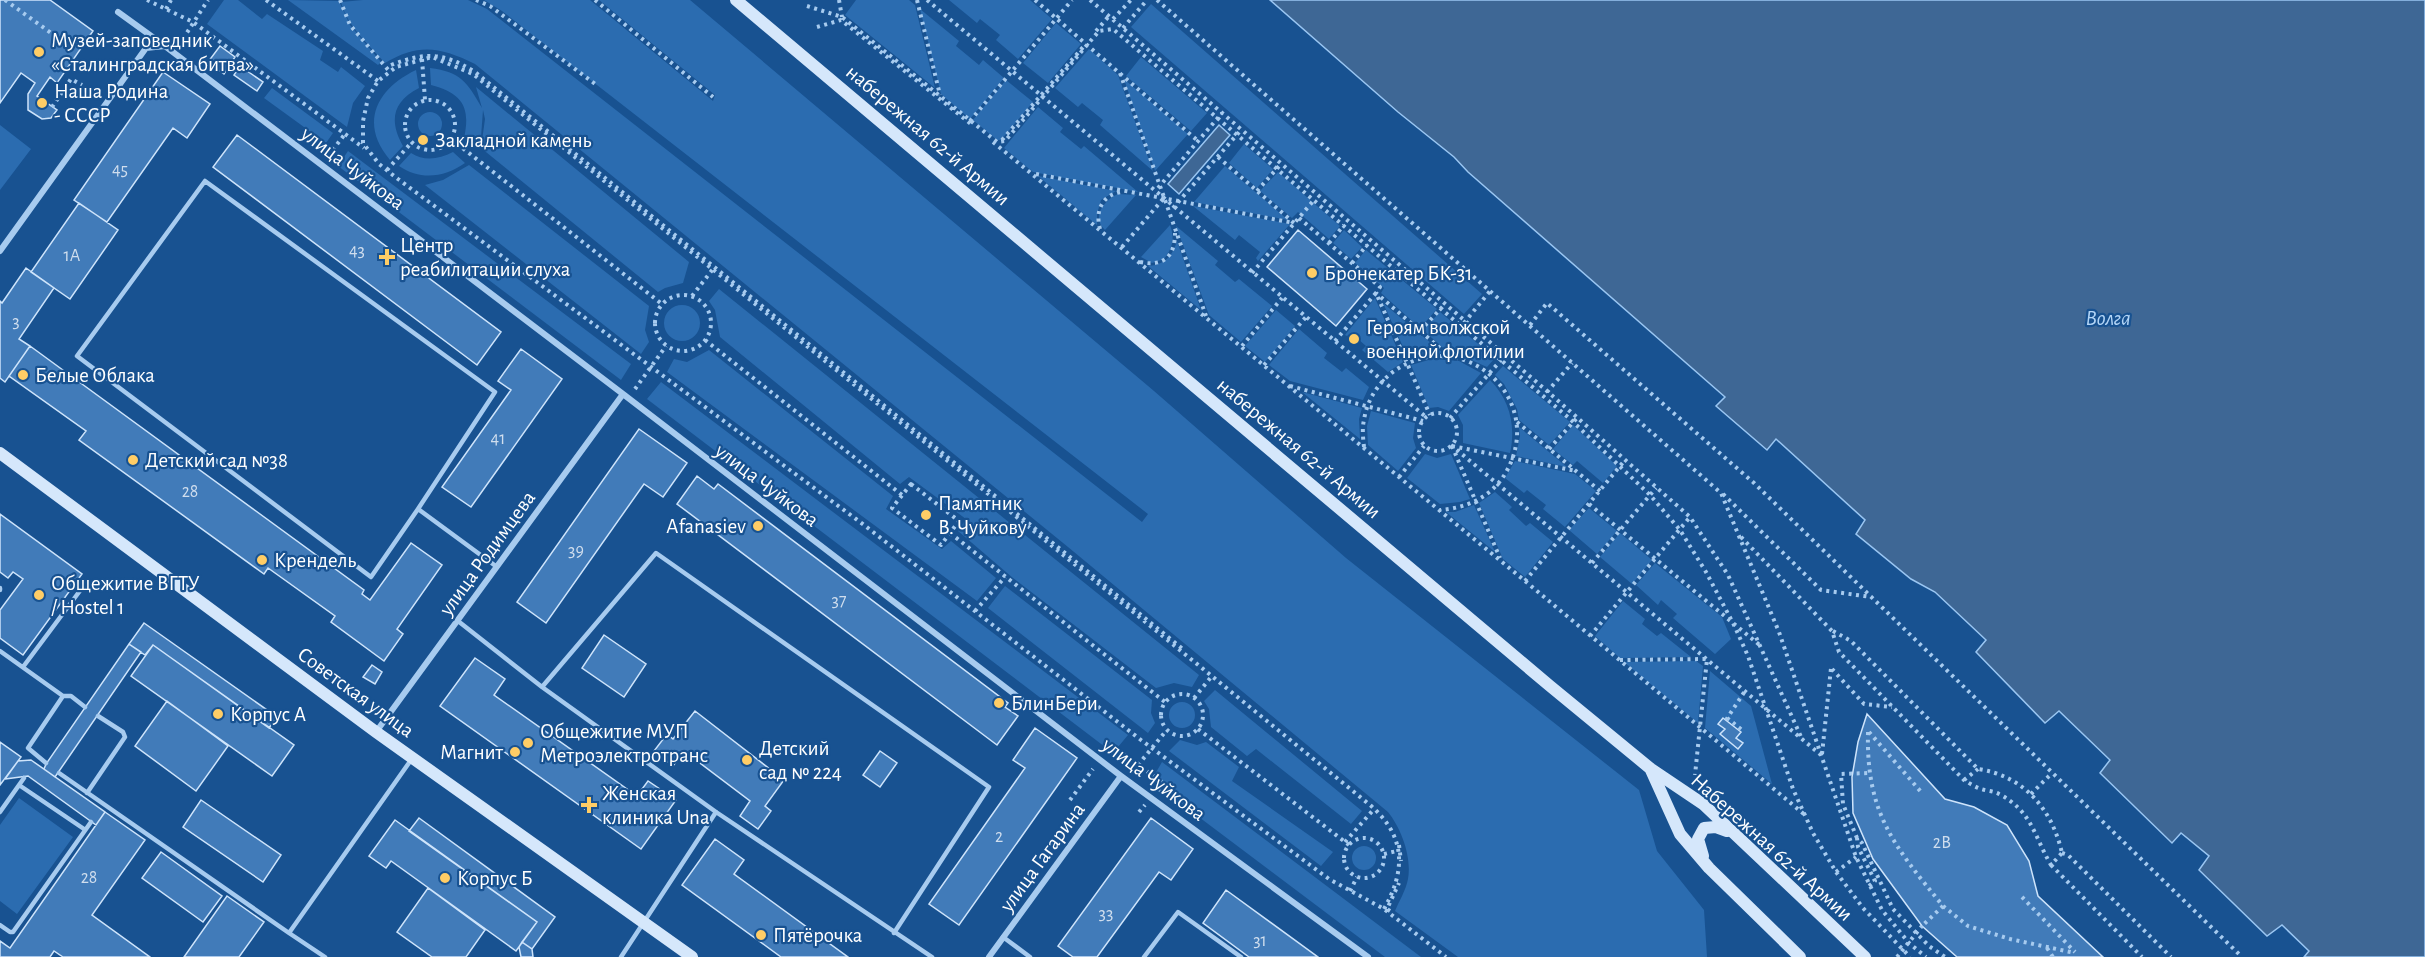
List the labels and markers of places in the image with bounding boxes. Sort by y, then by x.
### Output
place label: Музей-заповедник «Сталинградская битва» [51,30,254,75]
marker: Музей-заповедник «Сталинградская битва» [32,45,46,59]
place label: Наша Родина - СССР [54,81,169,126]
marker: Наша Родина - СССР [35,96,49,110]
place label: Закладной камень [435,130,592,151]
marker: Закладной камень [416,133,430,147]
place label: Центр реабилитации слуха [400,235,571,280]
marker: Центр реабилитации слуха [378,248,396,266]
place label: Бронекатер БК-31 [1324,263,1472,284]
marker: Бронекатер БК-31 [1305,266,1319,280]
place label: Героям волжской военной флотилии [1366,317,1525,362]
marker: Героям волжской военной флотилии [1347,332,1361,346]
place label: Белые Облака [35,365,155,386]
marker: Белые Облака [16,368,30,382]
place label: Детский сад №38 [145,450,288,471]
marker: Детский сад №38 [126,453,140,467]
place label: Памятник В. Чуйкову [938,493,1027,538]
marker: Памятник В. Чуйкову [919,508,933,522]
place label: Afanasiev [666,516,746,537]
marker: Afanasiev [751,519,765,533]
place label: Крендель [274,550,356,571]
marker: Крендель [255,553,269,567]
place label: Общежитие ВГТУ / Hostel 1 [51,573,200,618]
marker: Общежитие ВГТУ / Hostel 1 [32,588,46,602]
place label: БлинБери [1011,693,1098,714]
marker: БлинБери [992,696,1006,710]
place label: Корпус А [230,704,306,725]
marker: Корпус А [211,707,225,721]
place label: Общежитие МУП Метроэлектротранс [540,721,708,766]
marker: Общежитие МУП Метроэлектротранс [521,736,535,750]
place label: Детский сад № 224 [759,738,842,783]
place label: Магнит [440,742,503,763]
marker: Магнит [508,745,522,759]
marker: Детский сад № 224 [740,753,754,767]
place label: Женская клиника Una [602,783,710,828]
marker: Женская клиника Una [580,796,598,814]
place label: Корпус Б [457,868,533,889]
marker: Корпус Б [438,871,452,885]
place label: Пятёрочка [773,925,863,946]
marker: Пятёрочка [754,928,768,942]

